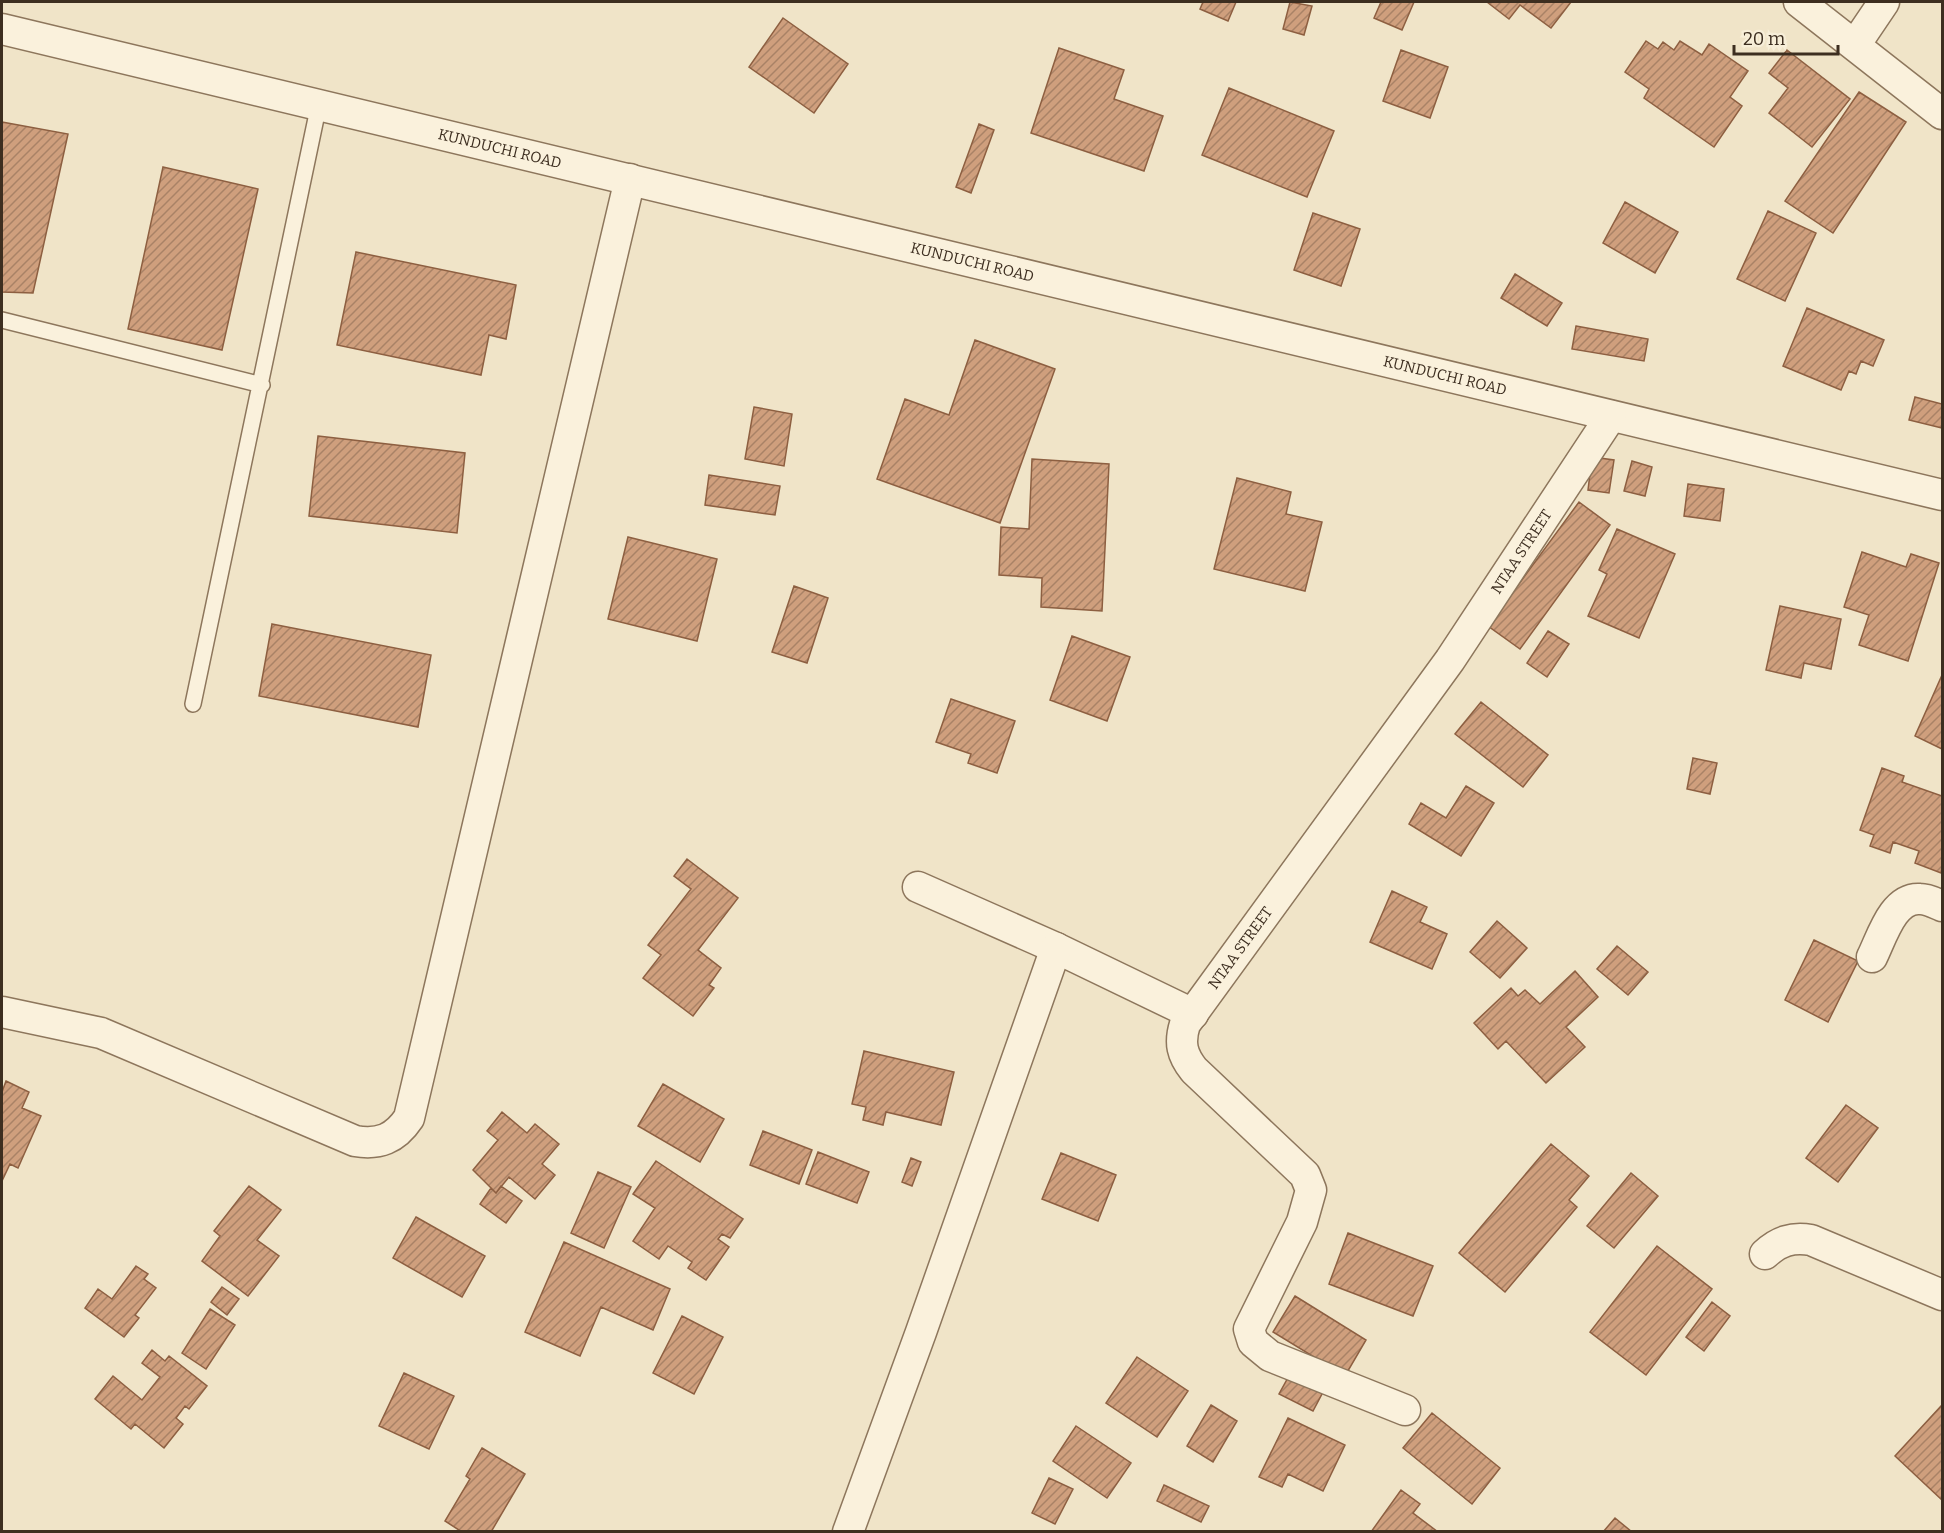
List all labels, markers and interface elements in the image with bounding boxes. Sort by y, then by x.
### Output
scale bar [1734,18,1838,56]
text: 20 m [1743,28,1785,50]
street label: KUNDUCHI ROAD [436,125,563,172]
street label: KUNDUCHI ROAD [909,239,1036,286]
street label: KUNDUCHI ROAD [1381,352,1508,399]
street label: NTAA STREET [1487,506,1556,597]
street label: NTAA STREET [1204,903,1276,993]

